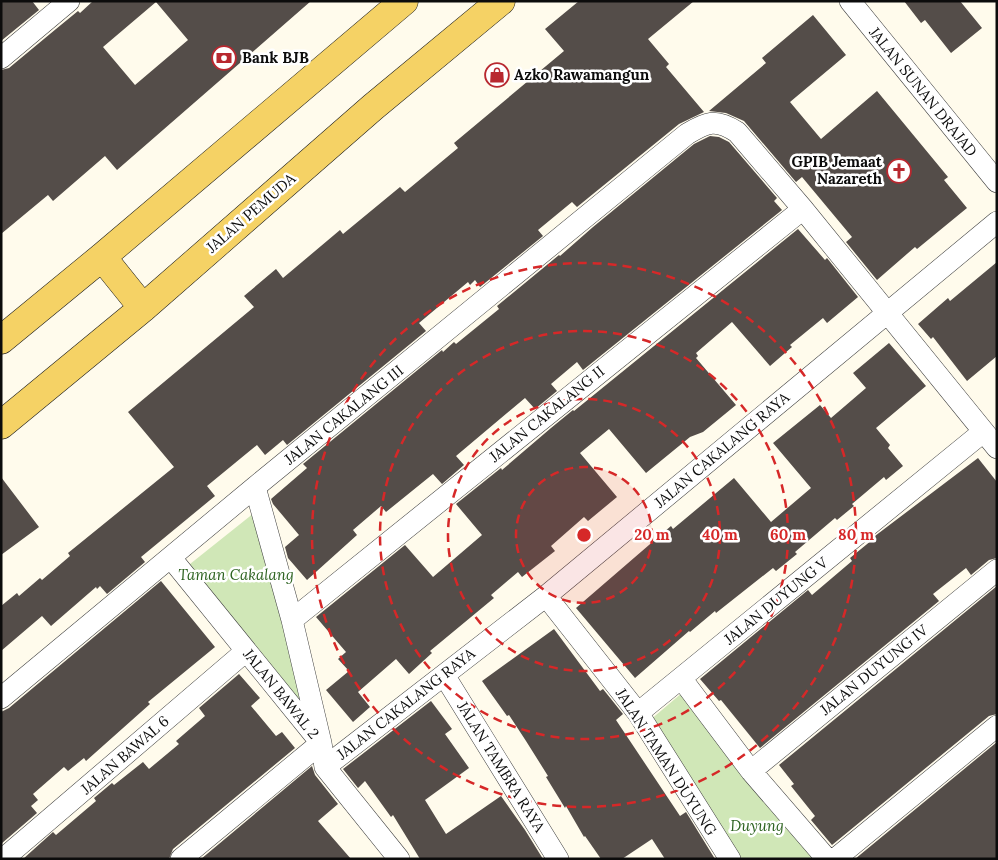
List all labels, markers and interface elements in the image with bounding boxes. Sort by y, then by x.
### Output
street label: JALAN SUNAN DRAJAD [865,22,982,160]
bank icon: Bank BJB [211,45,237,71]
place label: Bank BJB [242,48,309,67]
shop icon: Azko Rawamangun [484,62,510,88]
place label: Azko Rawamangun [514,65,650,84]
place label: GPIB Jemaat Nazareth [791,152,883,188]
church icon: GPIB Jemaat Nazareth [886,158,912,184]
street label: JALAN PEMUDA [201,168,300,257]
street label: JALAN CAKALANG III [280,361,407,469]
street label: JALAN CAKALANG II [484,361,608,467]
street label: JALAN CAKALANG RAYA [650,387,793,512]
text: 20 m [634,525,670,544]
text: 40 m [702,525,738,544]
text: 60 m [770,525,806,544]
text: 80 m [838,525,874,544]
centre of rings [575,526,593,544]
street label: JALAN DUYUNG V [719,552,832,649]
park label: Taman Cakalang [178,565,294,584]
street label: JALAN DUYUNG IV [815,620,932,719]
street label: JALAN CAKALANG RAYA [332,643,479,764]
street label: JALAN BAWAL 2 [239,644,323,742]
street label: JALAN TAMAN DUYUNG [611,684,721,839]
street label: JALAN TAMBRA RAYA [453,697,550,836]
street label: JALAN BAWAL 6 [76,711,173,799]
park label: Duyung [730,816,784,835]

